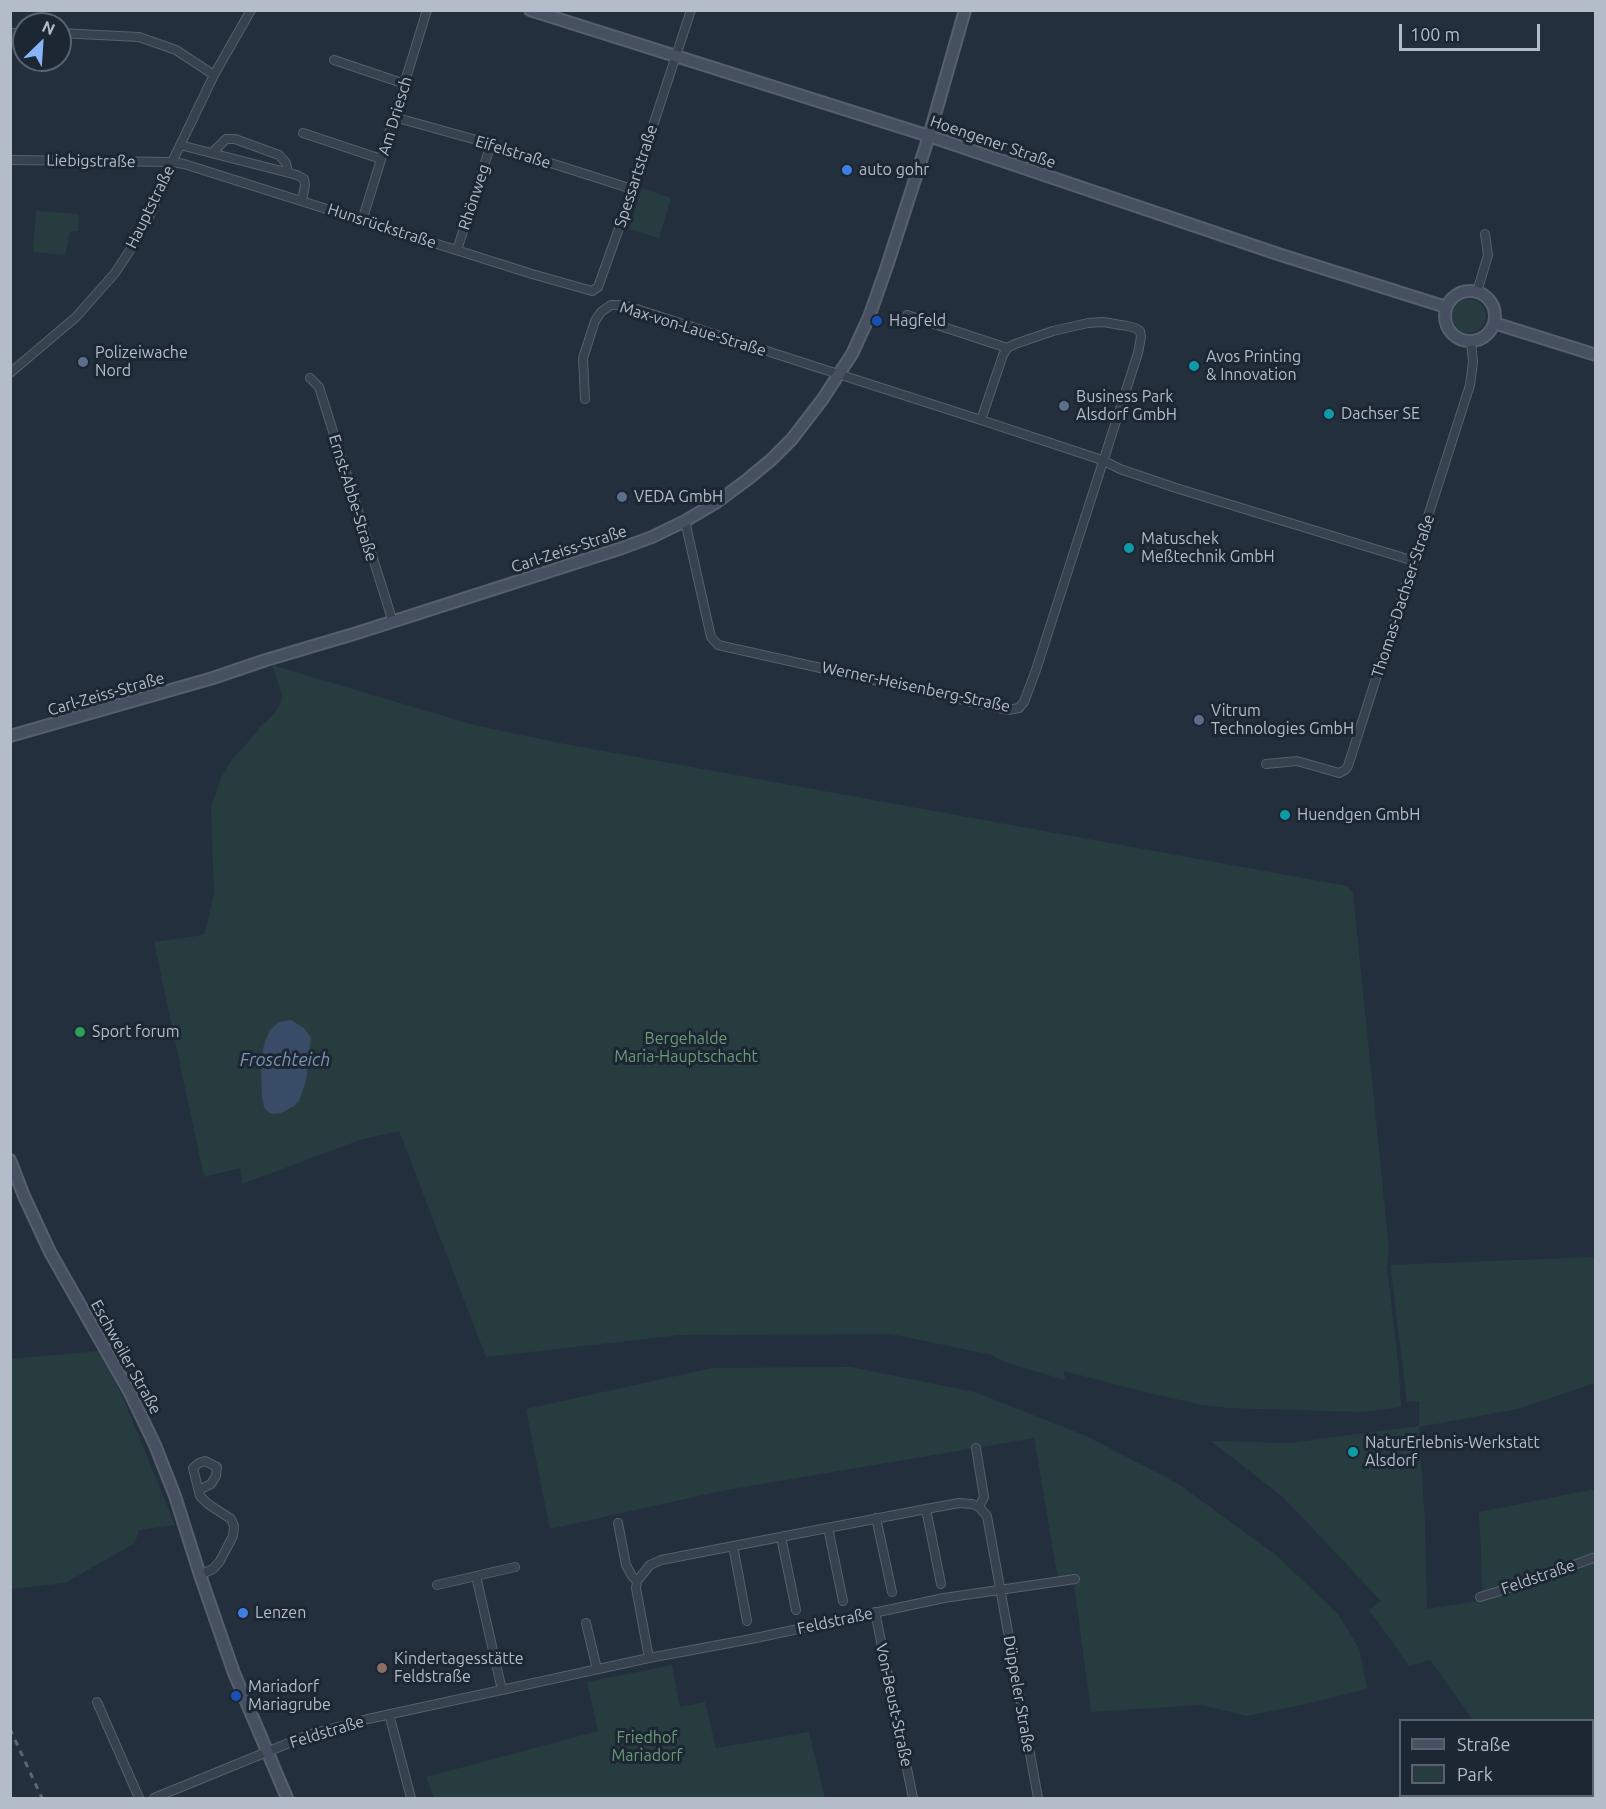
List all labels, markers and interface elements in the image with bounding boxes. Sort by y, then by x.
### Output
north arrow [12,12,72,72]
scale bar [1402,12,1543,50]
text: N [40,17,58,38]
text: 100 m [1410,24,1460,44]
street label: Am Driesch [374,74,416,158]
street label: Hoengener Straße [928,111,1058,173]
street label: Spessartstraße [610,122,662,230]
street label: Eifelstraße [473,131,553,173]
street label: Liebigstraße [46,151,136,171]
place label: auto gohr [859,160,929,180]
street label: Hauptstraße [122,162,178,252]
street label: Rhönweg [454,162,494,232]
marker: auto gohr [840,163,854,177]
street label: Hunsrückstraße [325,199,439,253]
street label: Max-von-Laue-Straße [617,298,769,360]
place label: Hagfeld [889,311,946,331]
marker: Hagfeld [870,314,884,328]
place label: Polizeiwache Nord [95,343,188,381]
place label: Avos Printing & Innovation [1206,347,1301,385]
marker: Polizeiwache Nord [76,355,90,369]
marker: Avos Printing & Innovation [1187,359,1201,373]
place label: Business Park Alsdorf GmbH [1076,387,1177,425]
marker: Business Park Alsdorf GmbH [1057,399,1071,413]
place label: Dachser SE [1341,404,1420,424]
marker: Dachser SE [1322,407,1336,421]
street label: Ernst-Abbe-Straße [325,432,381,564]
place label: VEDA GmbH [634,487,723,507]
marker: VEDA GmbH [615,490,629,504]
street label: Thomas-Dachser-Straße [1367,512,1439,680]
street label: Carl-Zeiss-Straße [509,521,629,577]
place label: Matuschek Meßtechnik GmbH [1141,529,1275,567]
marker: Matuschek Meßtechnik GmbH [1122,541,1136,555]
street label: Werner-Heisenberg-Straße [820,658,1012,716]
street label: Carl-Zeiss-Straße [45,668,167,720]
place label: Vitrum Technologies GmbH [1211,701,1354,739]
marker: Vitrum Technologies GmbH [1192,713,1206,727]
place label: Huendgen GmbH [1297,805,1420,825]
marker: Huendgen GmbH [1278,808,1292,822]
place label: Sport forum [92,1022,180,1042]
marker: Sport forum [73,1025,87,1039]
park label: Bergehalde Maria-Hauptschacht [614,1029,758,1067]
water label: Froschteich [240,1049,330,1071]
street label: Eschweiler Straße [87,1296,165,1418]
place label: NaturErlebnis-Werkstatt Alsdorf [1365,1433,1540,1471]
marker: NaturErlebnis-Werkstatt Alsdorf [1346,1445,1360,1459]
street label: Feldstraße [1499,1555,1577,1599]
place label: Lenzen [255,1603,306,1623]
street label: Feldstraße [795,1604,875,1638]
marker: Lenzen [236,1606,250,1620]
street label: Düppeler Straße [999,1634,1039,1754]
street label: Von-Beust-Straße [872,1642,916,1768]
place label: Kindertagesstätte Feldstraße [394,1649,524,1687]
marker: Kindertagesstätte Feldstraße [375,1661,389,1675]
place label: Mariadorf Mariagrube [248,1677,331,1715]
marker: Mariadorf Mariagrube [229,1689,243,1703]
street label: Feldstraße [287,1712,367,1752]
legend [1399,1719,1594,1797]
park label: Friedhof Mariadorf [611,1728,683,1766]
text: Straße [1457,1734,1510,1754]
text: Park [1457,1764,1493,1784]

